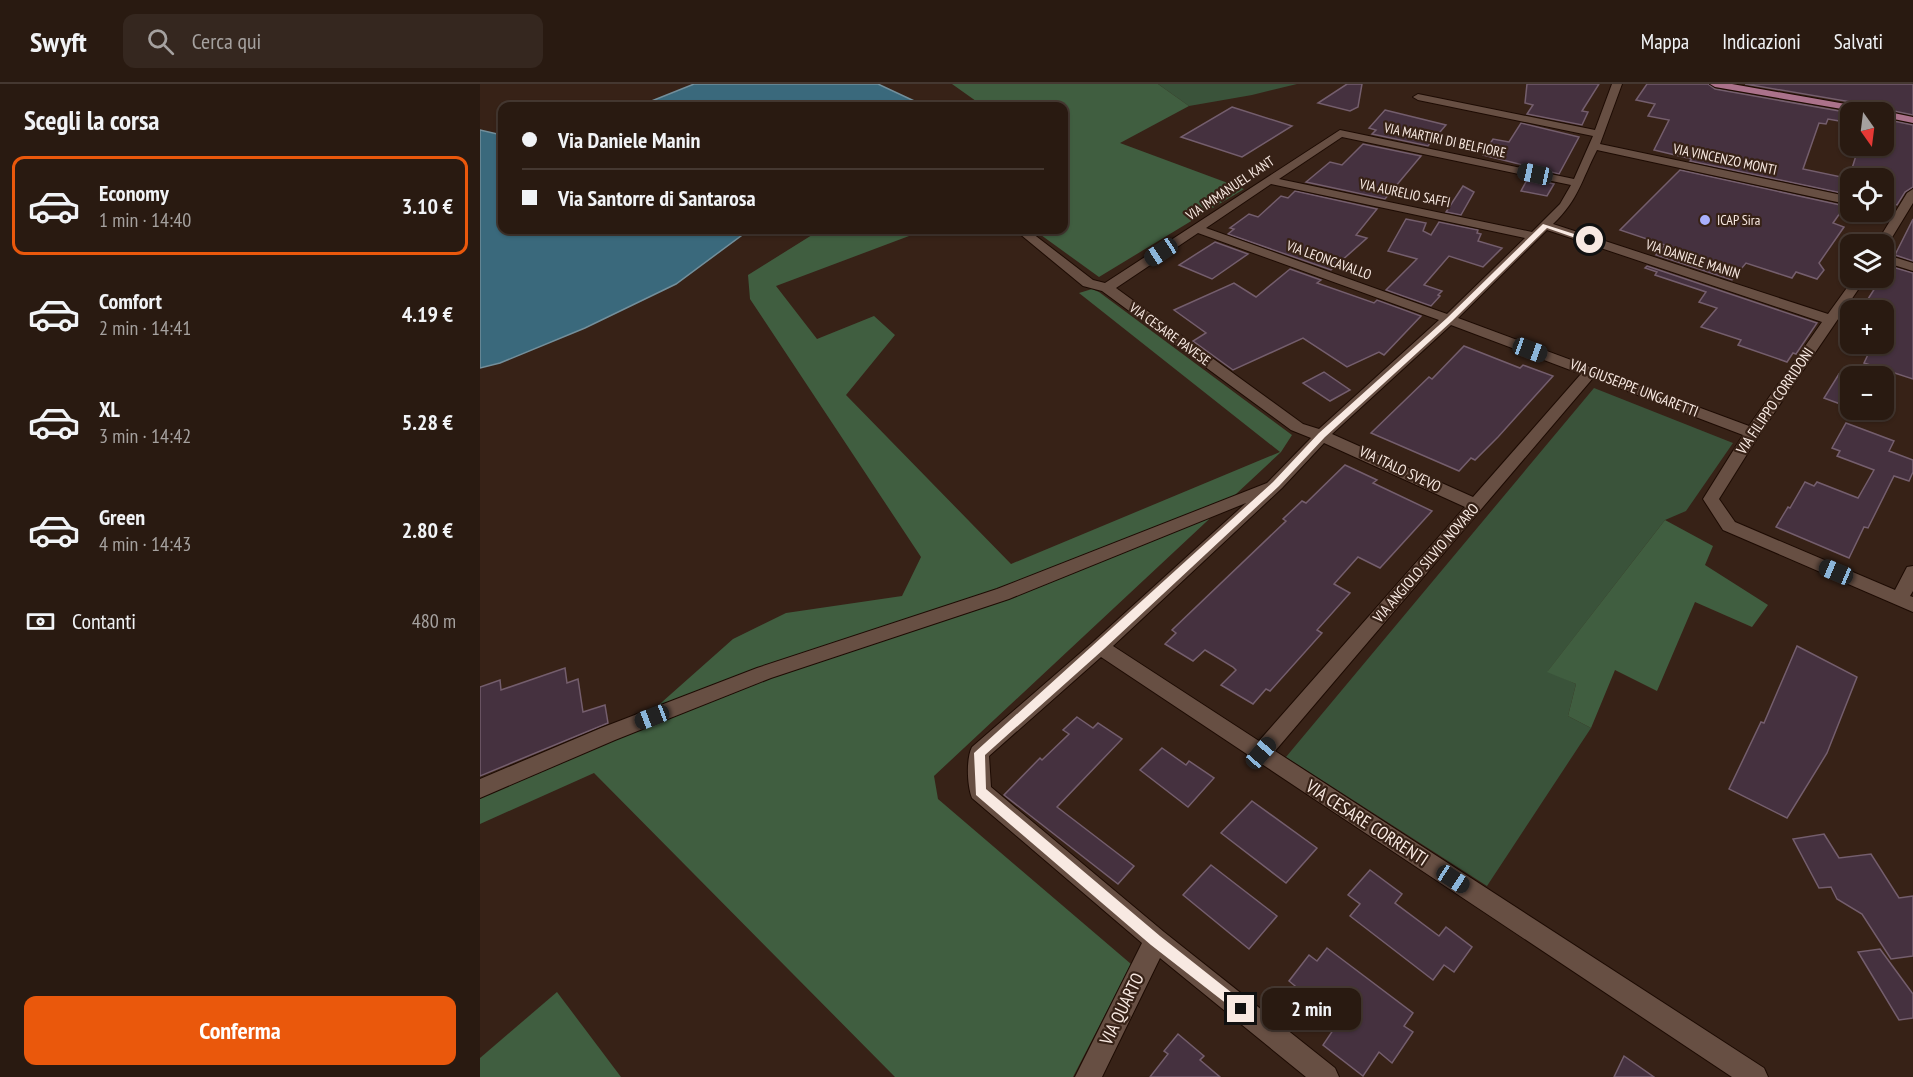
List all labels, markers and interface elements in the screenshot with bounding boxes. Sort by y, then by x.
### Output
search box [123,14,543,68]
text: Swyft [30,23,87,60]
icon: search [144,25,177,58]
text: Cerca qui [192,27,261,55]
text: Mappa [1641,28,1689,55]
text: Indicazioni [1722,28,1801,55]
text: Salvati [1834,28,1883,55]
north arrow [1840,102,1894,156]
map controls [1840,102,1894,420]
text: Scegli la corsa [24,103,160,137]
street label: VIA MARTIRI DI BELFIORE [1381,118,1508,162]
text: Via Daniele Manin [558,126,700,154]
street label: VIA VINCENZO MONTI [1670,139,1779,179]
street label: VIA IMMANUEL KANT [1182,151,1278,225]
car [1516,161,1554,187]
button: locate [1840,168,1894,222]
street label: VIA AURELIO SAFFI [1357,174,1452,211]
icon: car [27,179,81,233]
text: Economy [99,179,169,207]
text: Via Santorre di Santarosa [558,184,756,212]
text: 3.10 € [402,192,453,220]
text: 1 min · 14:40 [99,207,191,233]
place label: ICAP Sira [1717,211,1760,229]
marker: ICAP Sira [1698,213,1712,227]
route start [1576,226,1603,253]
button: layers [1840,234,1894,288]
car [1141,235,1181,269]
street label: VIA DANIELE MANIN [1643,235,1742,283]
street label: VIA LEONCAVALLO [1283,236,1374,284]
icon: car [27,287,81,341]
text: Comfort [99,287,162,315]
street label: VIA CESARE PAVESE [1125,298,1214,369]
text: 4.19 € [402,300,453,328]
button: + [1840,300,1894,354]
text: 2 min · 14:41 [99,315,191,341]
car [1510,335,1550,365]
street label: VIA FILIPPO CORRIDONI [1731,344,1817,459]
street label: VIA GIUSEPPE UNGARETTI [1566,354,1701,421]
button: − [1840,366,1894,420]
icon: car [27,395,81,449]
text: XL [99,395,120,423]
text: 5.28 € [402,408,453,436]
text: 3 min · 14:42 [99,423,191,449]
street label: VIA ITALO SVEVO [1355,441,1444,496]
street label: VIA ANGIOLO SILVIO NOVARO [1368,499,1483,627]
icon: car [27,503,81,557]
text: Green [99,503,145,531]
text: 2.80 € [402,516,453,544]
text: 4 min · 14:43 [99,531,191,557]
car [1816,557,1856,587]
icon: cash [24,605,57,638]
text: Contanti [72,607,136,635]
text: 480 m [412,608,456,634]
car [632,702,672,732]
car [1242,734,1280,772]
street label: VIA CESARE CORRENTI [1301,774,1433,871]
car [1433,862,1473,896]
street label: VIA QUARTO [1094,969,1149,1049]
callout: 2 min [1262,988,1361,1030]
route end [1227,995,1254,1022]
button: Conferma [24,996,456,1065]
text: 2 min [1291,996,1332,1022]

